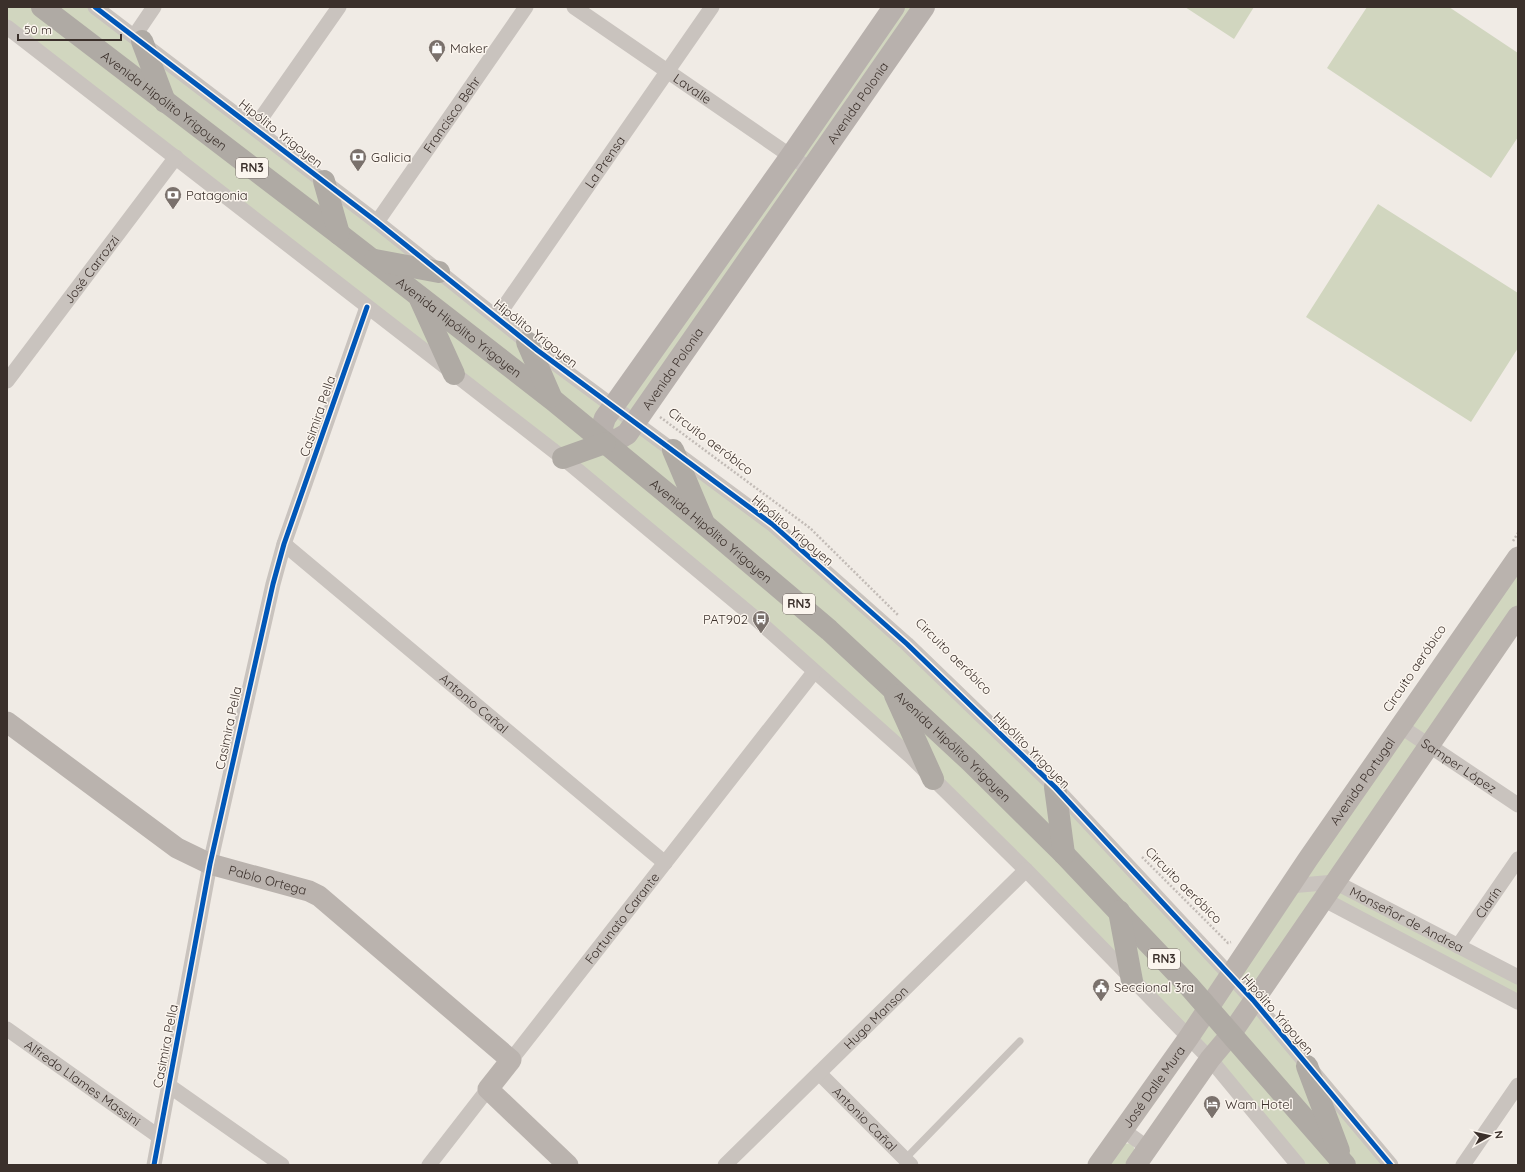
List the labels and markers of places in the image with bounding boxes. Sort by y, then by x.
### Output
shop icon: Maker [427,38,447,63]
place label: Maker [450,40,488,56]
bank icon: Galicia [348,147,368,172]
place label: Galicia [371,149,411,165]
bank icon: Patagonia [163,185,183,210]
place label: Patagonia [186,187,248,203]
bus stop icon: PAT902 [751,609,771,634]
place label: PAT902 [703,611,748,627]
public building icon: Seccional 3ra [1091,977,1111,1002]
place label: Seccional 3ra [1114,979,1194,995]
hotel icon: Wam Hotel [1202,1094,1222,1119]
place label: Wam Hotel [1225,1096,1293,1112]

